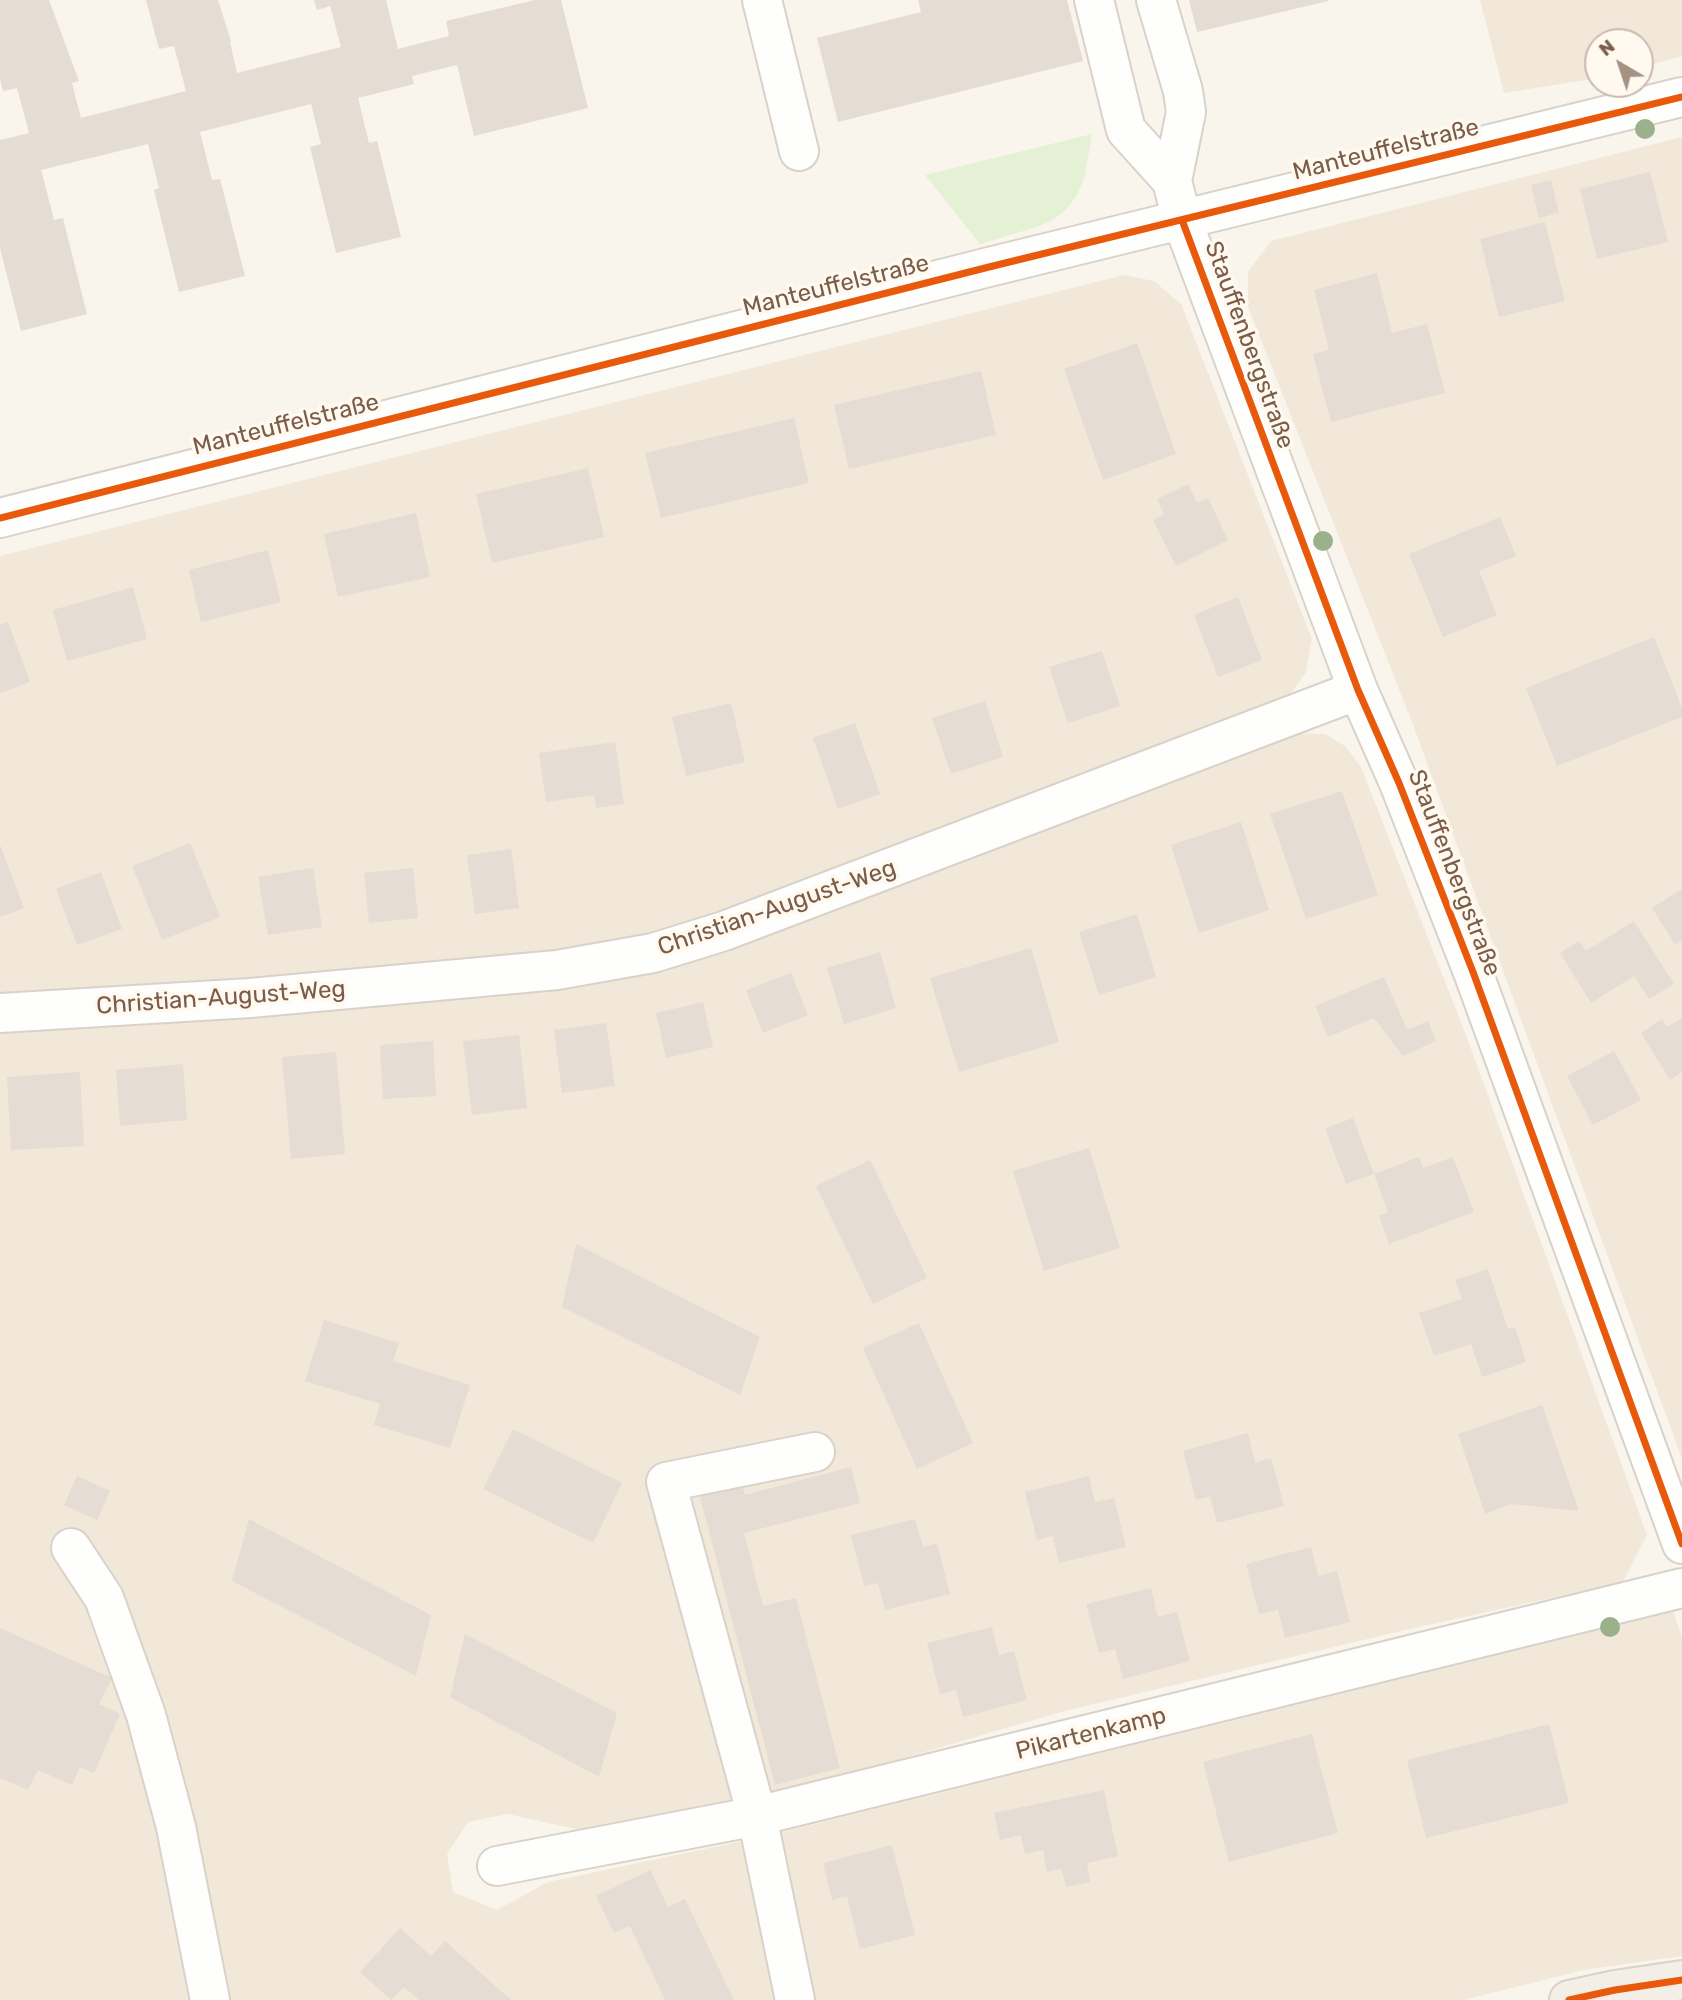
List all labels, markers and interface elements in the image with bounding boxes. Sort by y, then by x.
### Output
north arrow [1584,28,1654,98]
text: N [1594,35,1619,61]
street label: Manteuffelstraße [1290,113,1482,187]
street label: Stauffenbergstraße [1198,237,1300,453]
street label: Manteuffelstraße [740,249,932,323]
street label: Manteuffelstraße [190,388,382,462]
street label: Stauffenbergstraße [1401,766,1507,980]
street label: Christian-August-Weg [654,854,900,962]
street label: Christian-August-Weg [95,975,347,1021]
street label: Pikartenkamp [1013,1701,1169,1767]

